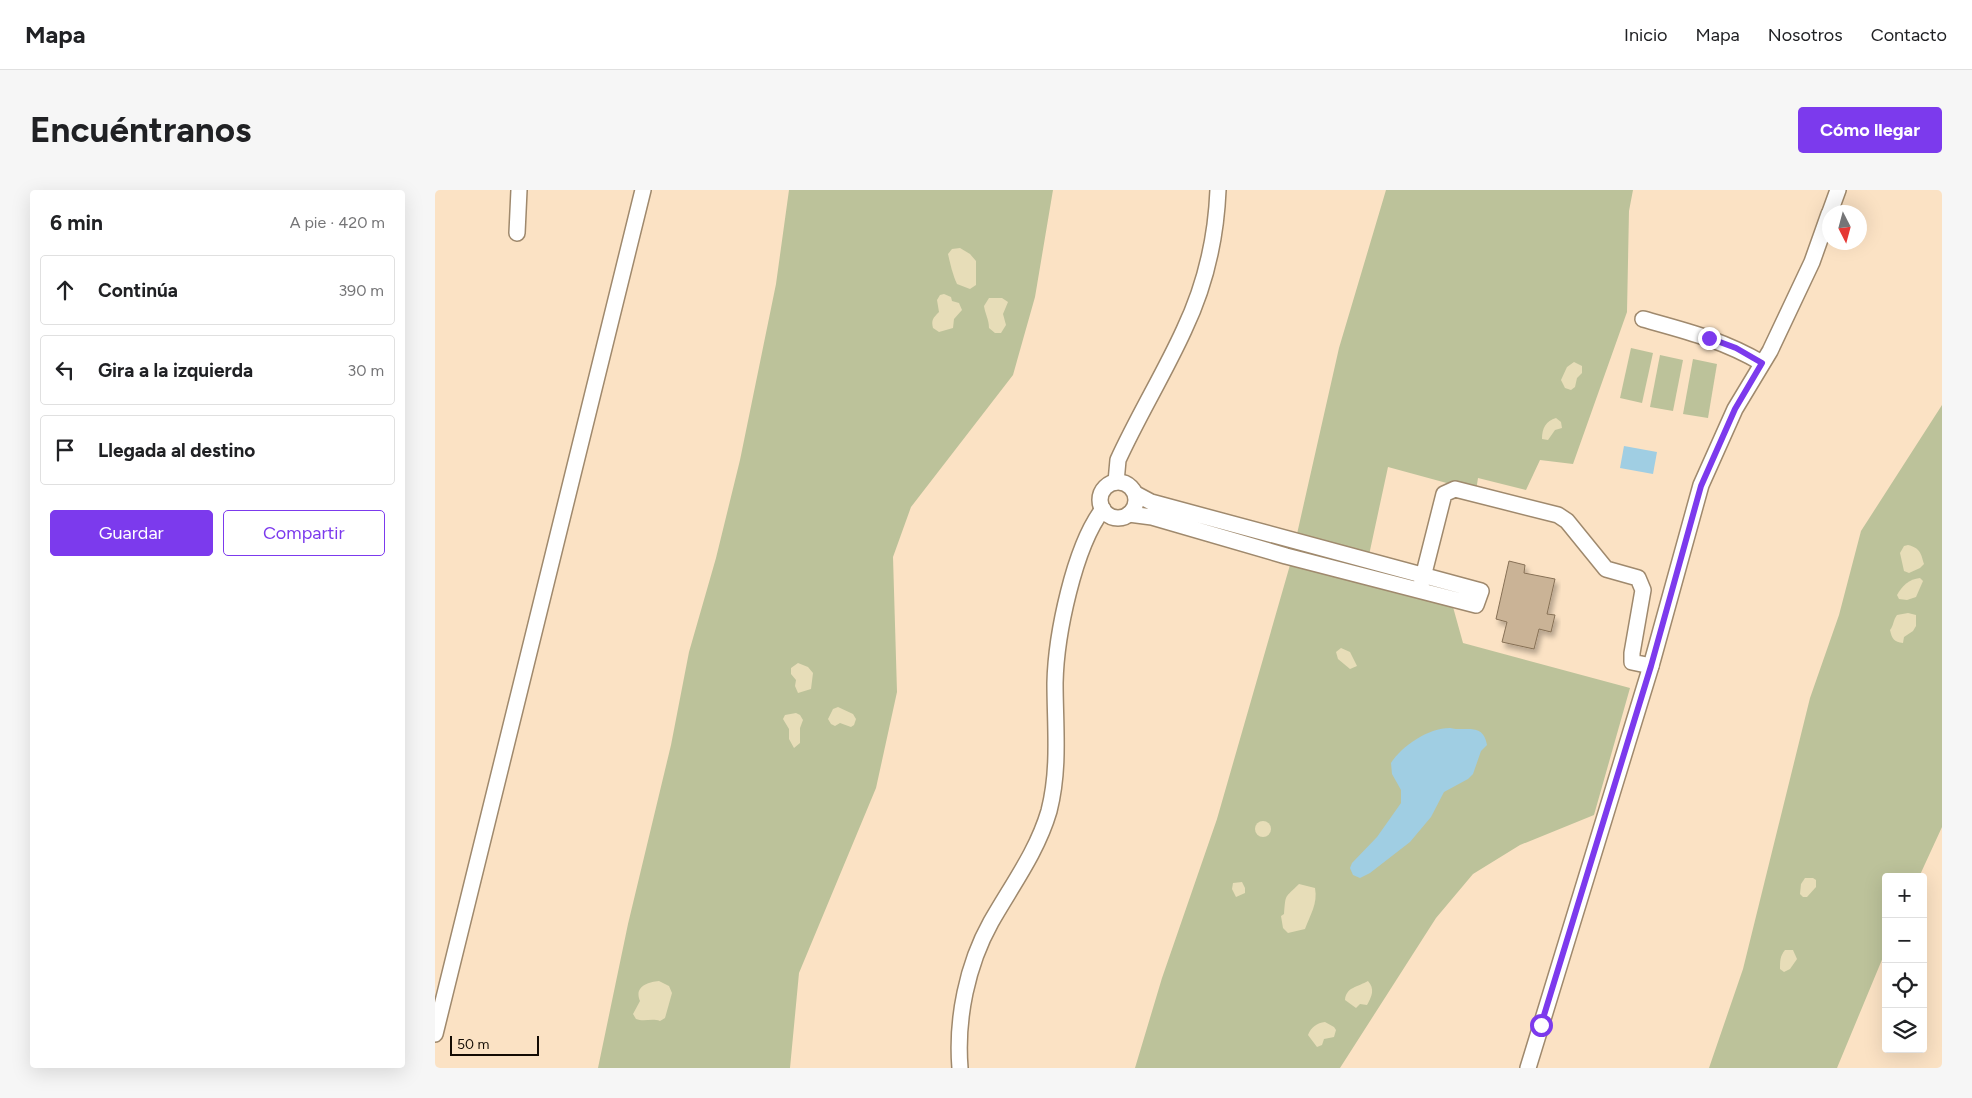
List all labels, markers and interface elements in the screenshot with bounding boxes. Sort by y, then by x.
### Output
text: Mapa [25,20,86,49]
text: Inicio [1624,24,1668,46]
text: Mapa [1696,24,1740,46]
text: Nosotros [1768,24,1843,46]
text: Contacto [1871,24,1947,46]
button: Cómo llegar [1798,107,1942,153]
text: Encuéntranos [30,109,251,151]
north arrow [1822,205,1867,250]
text: 6 min [50,210,103,235]
text: A pie · 420 m [290,213,385,232]
icon: ahead [51,276,79,304]
text: Continúa [98,279,178,302]
text: 390 m [338,281,384,300]
route end [1698,327,1721,350]
icon: left [51,356,79,384]
text: Gira a la izquierda [98,359,253,382]
text: 30 m [347,361,384,380]
icon: arrive [51,436,79,464]
text: Llegada al destino [98,439,255,462]
button: Guardar [50,510,213,556]
button: Compartir [223,510,385,556]
map controls [1882,873,1927,1053]
button: + [1882,873,1927,918]
button: − [1882,918,1927,963]
button: locate [1882,963,1927,1008]
button: layers [1882,1008,1927,1053]
route start [1530,1014,1553,1037]
scale bar [450,1033,539,1056]
text: 50 m [457,1036,489,1053]

